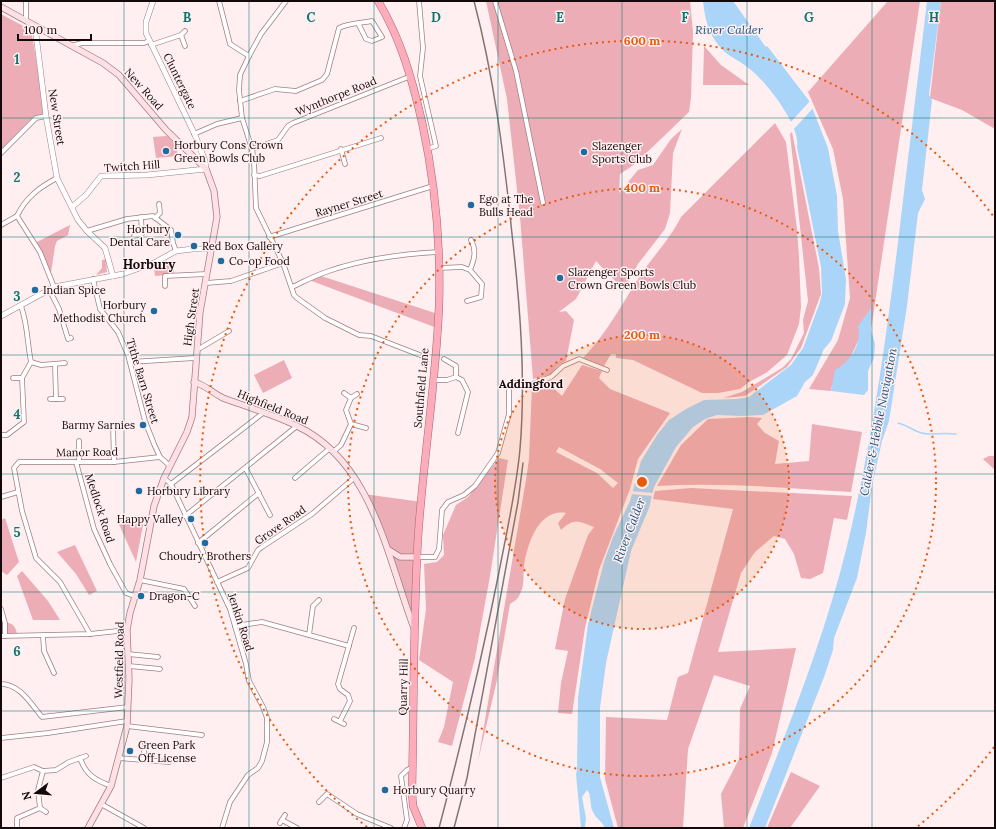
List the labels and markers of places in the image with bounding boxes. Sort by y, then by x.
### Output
place label: Horbury Cons Crown Green Bowls Club [174,138,283,165]
place label: Slazenger Sports Club [592,139,652,166]
marker: Horbury Cons Crown Green Bowls Club [161,146,171,156]
marker: Slazenger Sports Club [579,147,589,157]
place label: Ego at The Bulls Head [479,192,534,219]
marker: Ego at The Bulls Head [466,200,476,210]
place label: Horbury Dental Care [109,222,170,249]
marker: Horbury Dental Care [173,230,183,240]
place label: Red Box Gallery [202,239,283,253]
marker: Red Box Gallery [189,241,199,251]
place label: Co-op Food [229,254,290,268]
marker: Co-op Food [216,256,226,266]
place label: Slazenger Sports Crown Green Bowls Club [568,265,696,292]
marker: Slazenger Sports Crown Green Bowls Club [555,273,565,283]
place label: Indian Spice [43,283,106,297]
marker: Indian Spice [30,285,40,295]
place label: Horbury Methodist Church [53,298,146,325]
marker: Horbury Methodist Church [149,306,159,316]
place label: Barmy Sarnies [62,418,135,432]
marker: Barmy Sarnies [138,420,148,430]
centre of rings [635,475,649,489]
place label: Horbury Library [147,484,230,498]
marker: Horbury Library [134,486,144,496]
place label: Happy Valley [117,512,183,526]
marker: Happy Valley [186,514,196,524]
marker: Choudry Brothers [200,538,210,548]
place label: Choudry Brothers [159,549,251,563]
place label: Dragon-C [149,589,200,603]
marker: Dragon-C [136,591,146,601]
place label: Green Park Off License [138,738,196,765]
marker: Green Park Off License [125,746,135,756]
place label: Horbury Quarry [393,783,476,797]
marker: Horbury Quarry [380,785,390,795]

